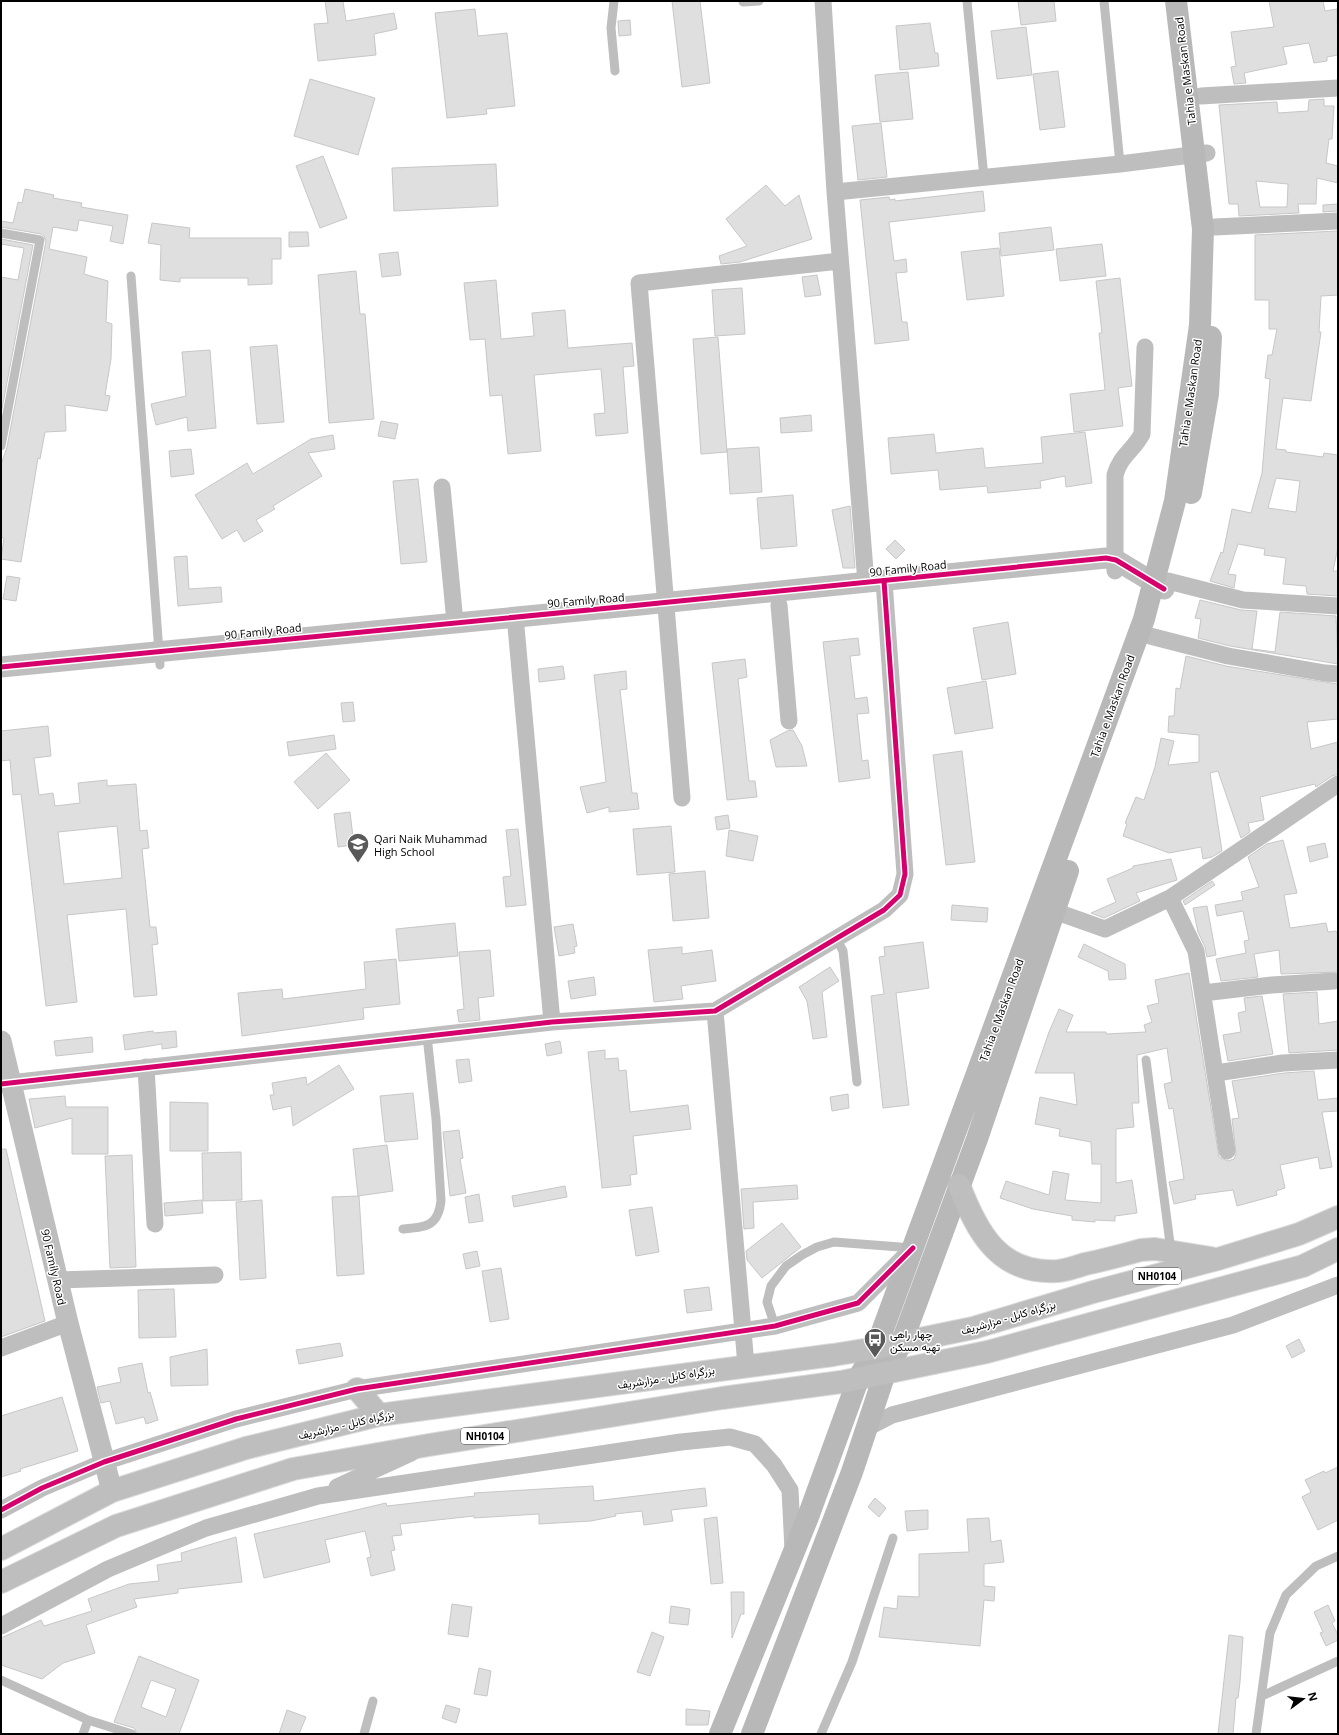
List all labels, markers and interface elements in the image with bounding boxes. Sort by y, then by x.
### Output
street label: Tahia e Maskan Road [1171,16,1199,126]
street label: Tahia e Maskan Road [1175,338,1205,448]
street label: 90 Family Road [869,556,947,580]
street label: 90 Family Road [547,589,625,611]
street label: 90 Family Road [224,619,302,643]
street label: Tahia e Maskan Road [1086,652,1138,760]
school or university icon: Qari Naik Muhammad High School [345,831,371,864]
place label: Qari Naik Muhammad High School [374,831,487,859]
street label: Tahia e Maskan Road [975,956,1027,1064]
street label: 90 Family Road [38,1228,70,1306]
road number: NH0104 [1133,1268,1181,1284]
street label: بزرگراه کابل - مزارشریف [959,1296,1057,1338]
bus stop icon: چهار راهی تهیه مسکن [862,1326,888,1359]
place label: چهار راهی تهیه مسکن [890,1326,941,1354]
street label: بزرگراه کابل - مزارشریف [616,1362,716,1392]
street label: بزرگراه کابل - مزارشریف [297,1406,395,1442]
road number: NH0104 [461,1428,509,1444]
north arrow [1283,1679,1323,1719]
text: N [1305,1690,1322,1703]

